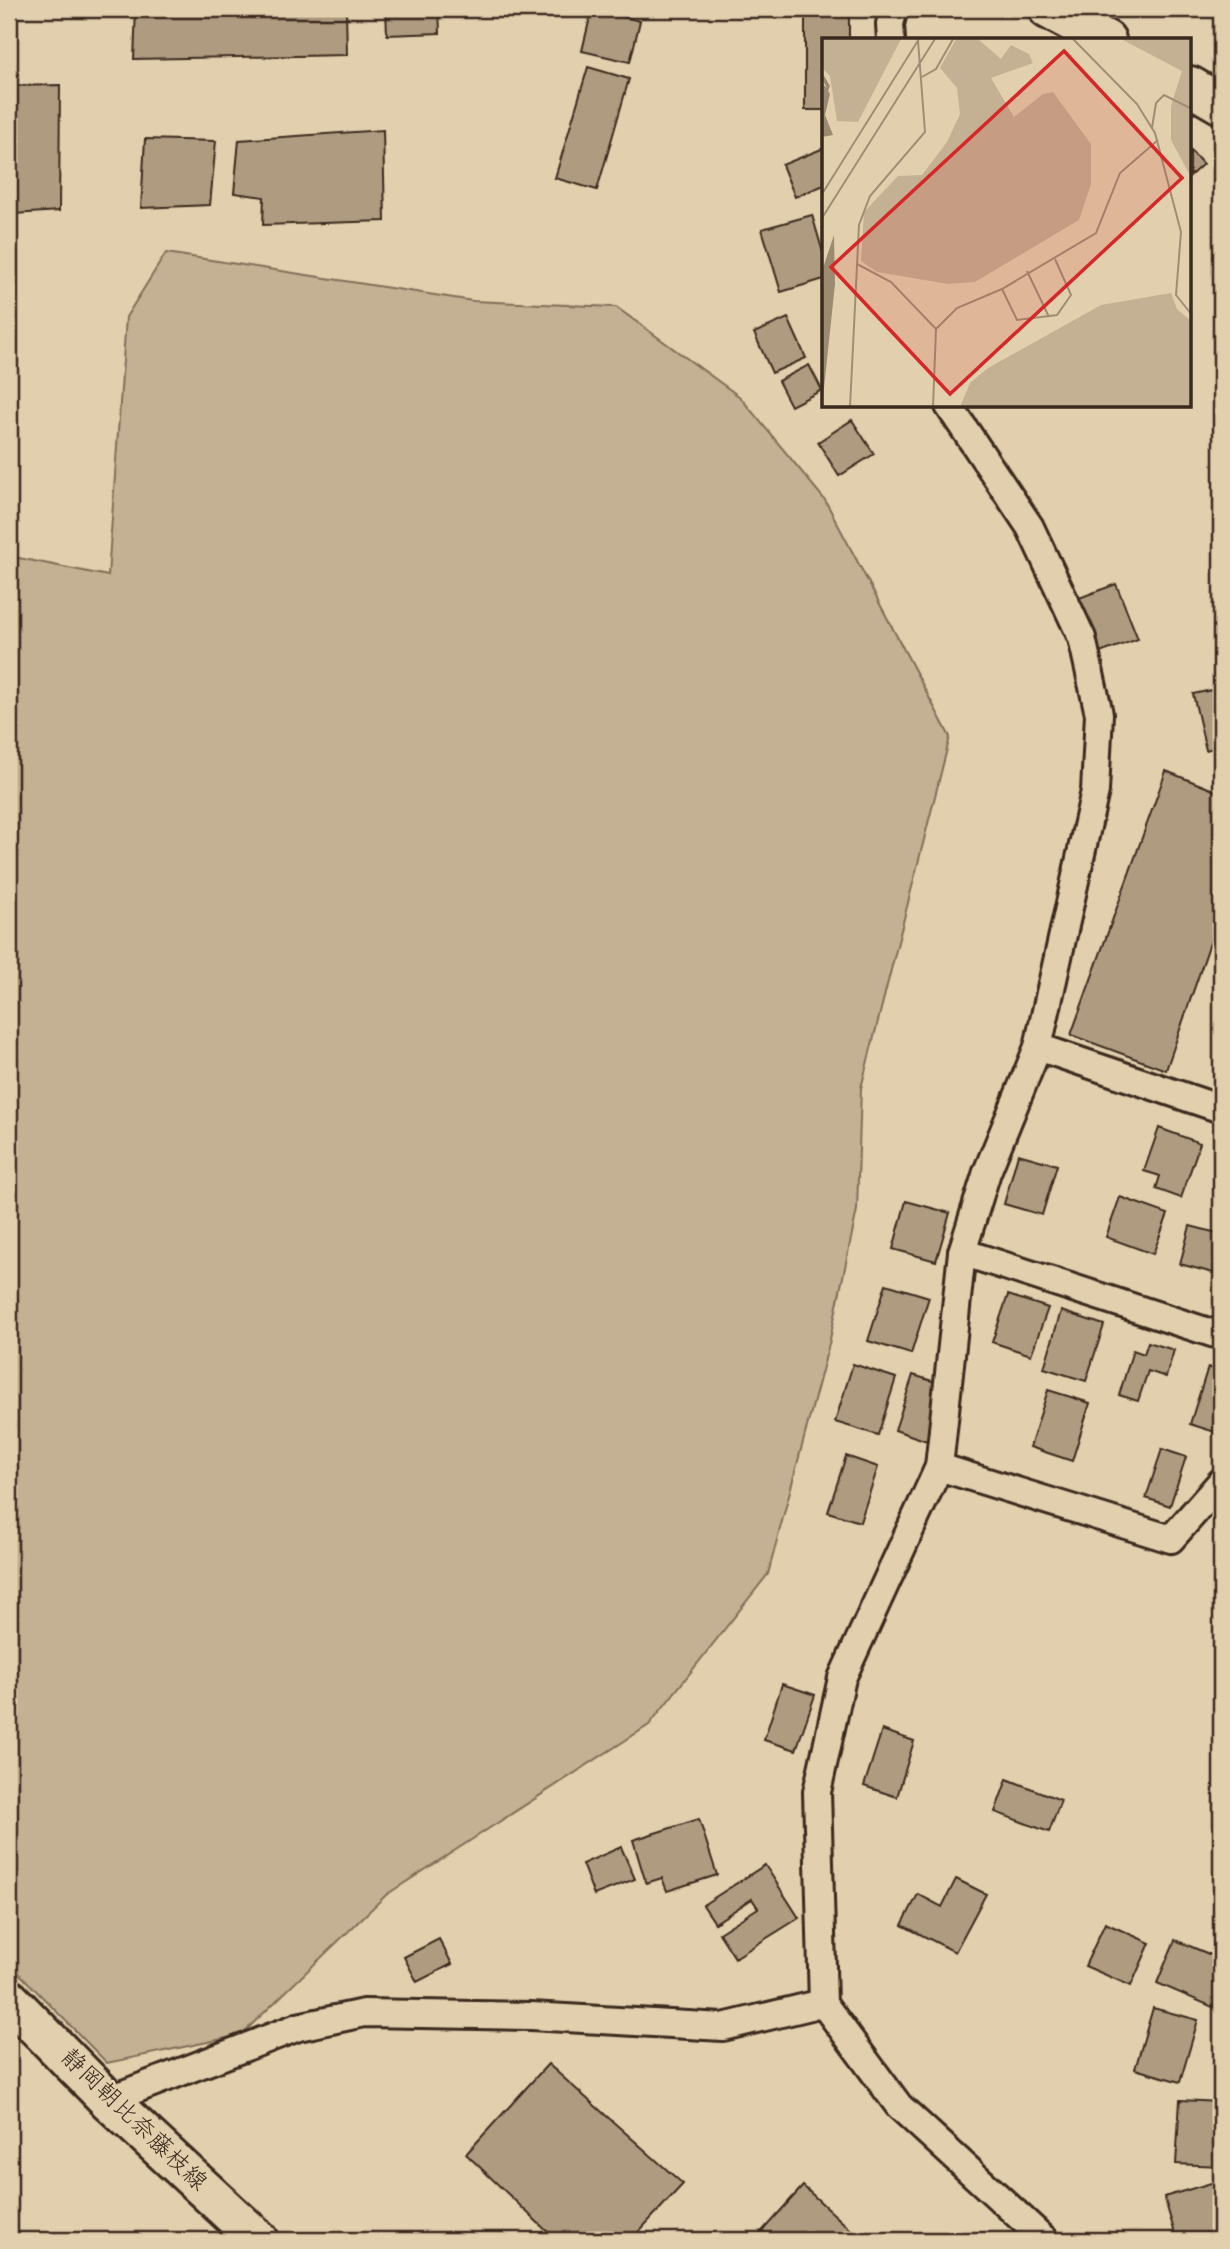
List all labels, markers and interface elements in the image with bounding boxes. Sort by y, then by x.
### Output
inset map [822,38,1192,408]
street label: 静岡朝比奈藤枝線 [52,2042,214,2200]

